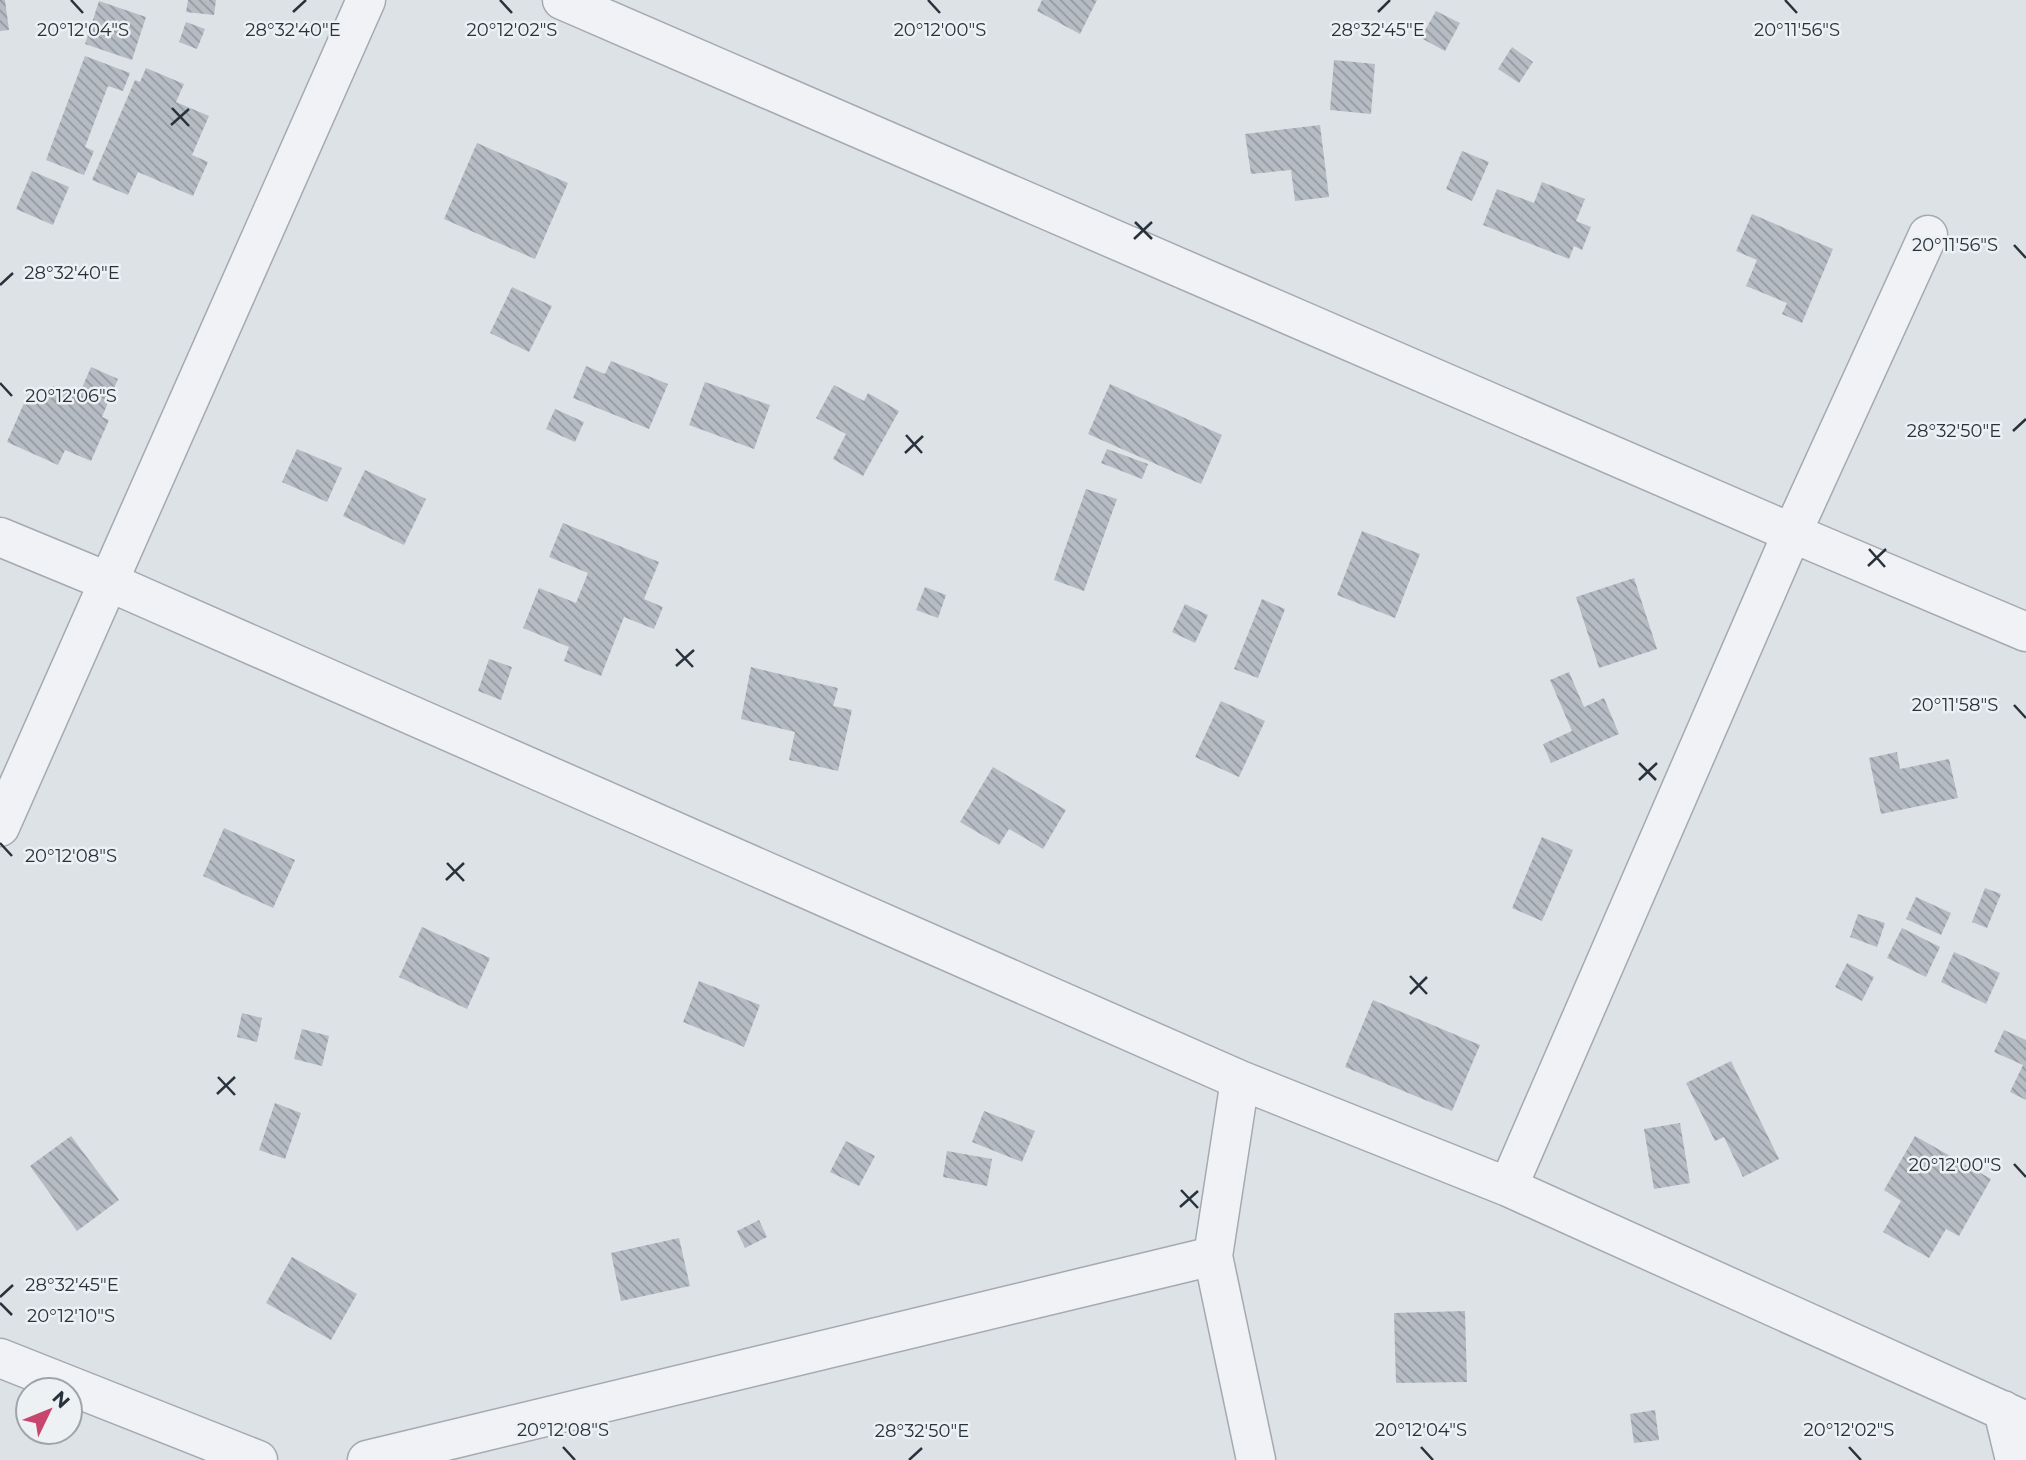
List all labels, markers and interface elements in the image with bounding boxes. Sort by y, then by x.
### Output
text: 20°12'04"S [37,19,129,41]
text: 28°32'40"E [245,19,341,41]
text: 20°12'02"S [467,19,557,41]
text: 20°12'00"S [894,19,986,41]
text: 28°32'45"E [1331,19,1425,41]
text: 20°11'56"S [1754,19,1840,41]
text: 20°11'56"S [1912,234,1998,256]
text: 28°32'40"E [24,262,120,284]
text: 20°12'06"S [25,385,117,407]
text: 28°32'50"E [1907,420,2001,442]
text: 20°11'58"S [1912,694,1998,716]
text: 20°12'08"S [25,845,117,867]
text: 20°12'00"S [1909,1154,2001,1176]
text: 28°32'45"E [25,1274,119,1296]
text: 20°12'10"S [27,1305,115,1327]
north arrow [14,1376,84,1446]
text: N [47,1386,75,1413]
text: 20°12'08"S [517,1419,609,1441]
text: 20°12'04"S [1375,1419,1467,1441]
text: 20°12'02"S [1804,1419,1894,1441]
text: 28°32'50"E [875,1420,969,1442]

